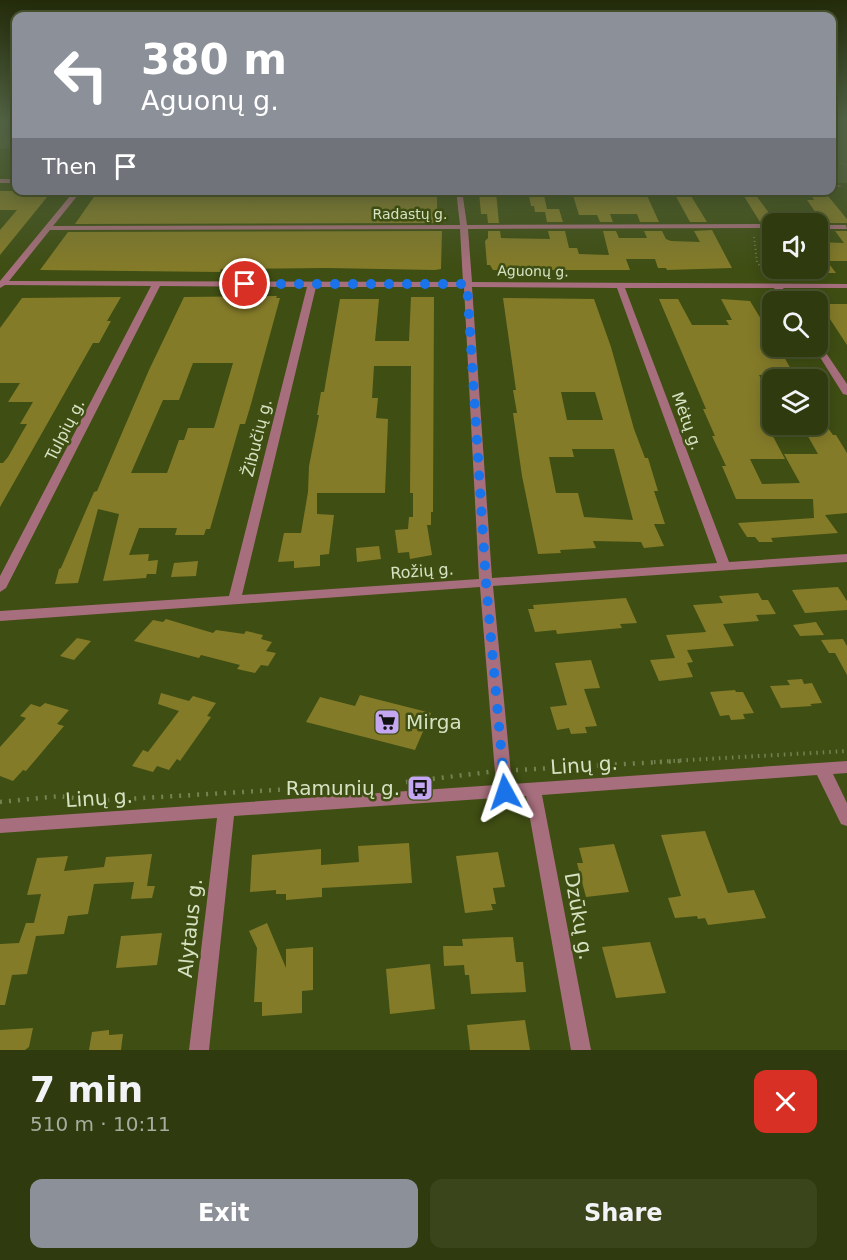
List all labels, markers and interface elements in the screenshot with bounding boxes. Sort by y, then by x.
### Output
text: 380 m [141,35,287,84]
icon: left [42,36,120,114]
text: Aguonų g. [141,85,279,116]
icon: arrive [109,150,142,183]
text: Then [42,154,97,179]
street label: Radastų g. [373,206,447,222]
map controls [762,213,828,435]
button: sound [762,213,828,279]
pin [219,258,270,309]
street label: Aguonų g. [497,262,569,280]
icon: arrive [228,267,261,300]
button: search [762,291,828,357]
button: layers [762,369,828,435]
street label: Mėtų g. [668,389,706,453]
street label: Tulpių g. [41,396,89,465]
street label: Žibučių g. [238,397,276,479]
street label: Rožių g. [390,559,454,583]
supermarket icon: Mirga [372,707,402,737]
place label: Mirga [406,710,462,734]
street label: Linų g. [550,751,618,779]
position arrow [473,760,537,824]
bus stop icon: Ramunių g. [405,773,435,803]
place label: Ramunių g. [286,776,400,800]
street label: Linų g. [65,784,133,812]
street label: Dzūkų g. [560,870,598,962]
street label: Alytaus g. [173,877,207,979]
text: 7 min [30,1069,143,1110]
button: close [754,1070,817,1133]
text: 510 m · 10:11 [30,1112,171,1136]
button: Exit [30,1179,418,1248]
button: Share [430,1179,817,1248]

